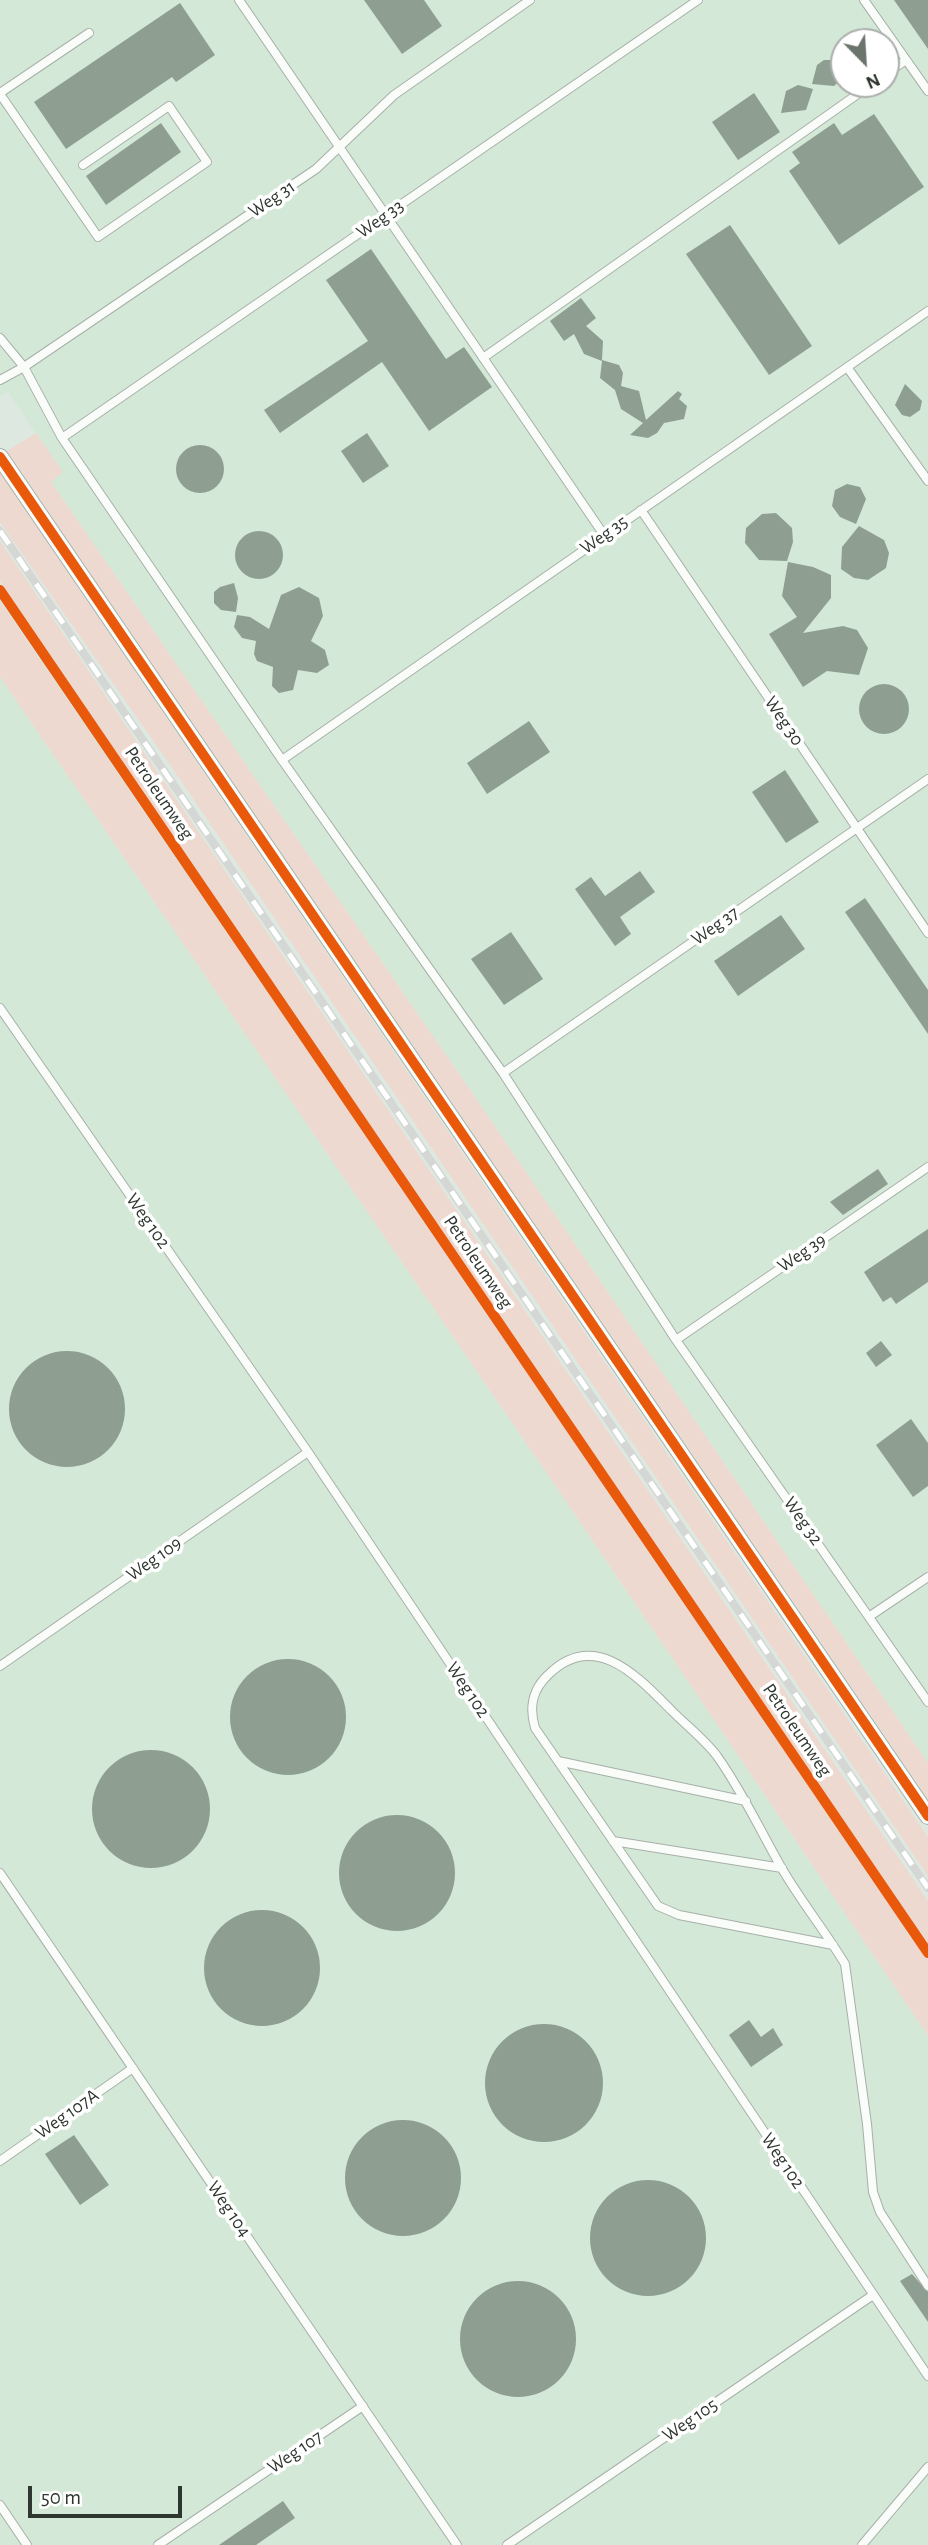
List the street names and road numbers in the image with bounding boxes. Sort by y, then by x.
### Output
street label: Weg 31 [244,175,300,223]
street label: Weg 33 [352,195,408,243]
street label: Weg 35 [576,511,632,559]
street label: Weg 30 [759,692,809,750]
street label: Petroleumweg [119,742,199,844]
street label: Weg 37 [687,902,743,950]
street label: Weg 102 [121,1189,175,1253]
street label: Petroleumweg [438,1211,518,1313]
street label: Weg 39 [773,1228,831,1278]
street label: Weg 32 [778,1493,828,1549]
street label: Weg 109 [122,1532,186,1586]
street label: Weg 102 [441,1658,495,1722]
street label: Petroleumweg [757,1679,837,1781]
street label: Weg 107A [31,2084,103,2144]
street label: Weg 102 [756,2129,810,2193]
street label: Weg 104 [202,2177,256,2241]
street label: Weg 105 [658,2393,722,2447]
street label: Weg 107 [263,2425,327,2479]

